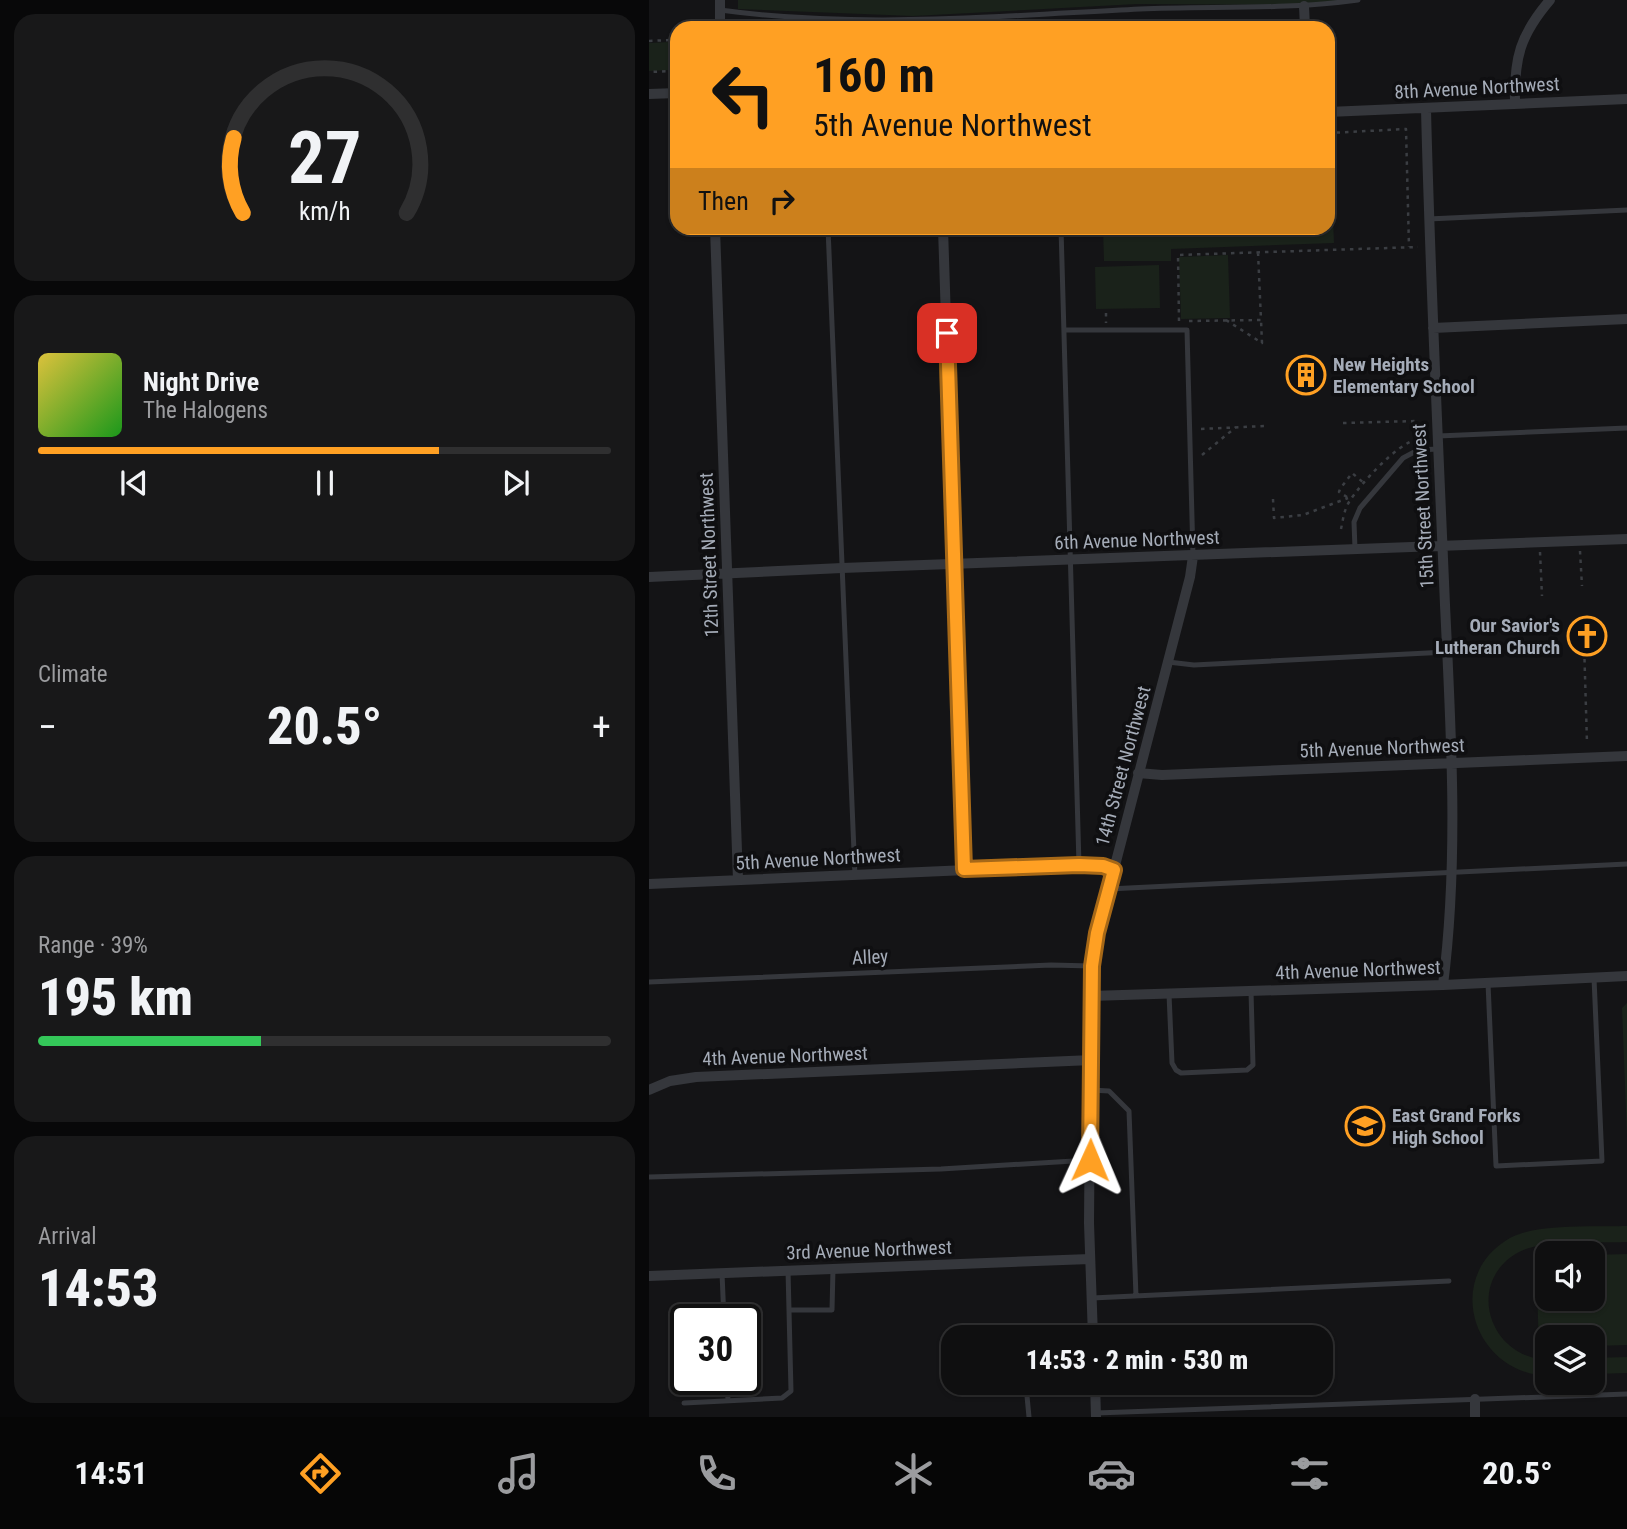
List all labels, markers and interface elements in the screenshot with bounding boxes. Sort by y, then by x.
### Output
text: 160 m [813,47,935,104]
icon: left [698,49,789,140]
street label: 8th Avenue Northwest [1394,72,1560,104]
text: 5th Avenue Northwest [813,106,1092,144]
text: 27 [288,116,361,202]
icon: right [763,182,801,220]
text: Then [698,186,749,216]
text: km/h [299,197,350,226]
pin [917,303,977,363]
icon: arrive [928,314,966,352]
place label: New Heights Elementary School [1333,353,1475,398]
building icon: New Heights Elementary School [1285,354,1327,396]
text: Night Drive [143,367,259,397]
text: The Halogens [143,397,268,424]
street label: 15th Street Northwest [1407,423,1439,589]
icon: previous [115,464,153,502]
icon: pause [306,464,344,502]
icon: next [497,464,535,502]
street label: 12th Street Northwest [695,472,723,638]
street label: 6th Avenue Northwest [1054,526,1220,554]
place label: Our Savior's Lutheran Church [1435,614,1560,659]
church icon: Our Savior's Lutheran Church [1566,615,1608,657]
text: Climate [38,661,108,688]
street label: 14th Street Northwest [1091,683,1155,849]
text: 20.5° [267,696,382,757]
text: − [38,705,57,749]
text: + [592,705,611,749]
street label: 5th Avenue Northwest [1299,734,1465,762]
street label: 5th Avenue Northwest [735,843,901,875]
text: Range · 39% [38,932,148,959]
street label: Alley [851,945,889,969]
street label: 4th Avenue Northwest [1275,956,1441,984]
text: 195 km [38,967,193,1028]
street label: 4th Avenue Northwest [702,1042,868,1070]
place label: East Grand Forks High School [1392,1104,1521,1149]
school or university icon: East Grand Forks High School [1344,1105,1386,1147]
position arrow [1053,1123,1127,1197]
text: Arrival [38,1223,97,1250]
street label: 3rd Avenue Northwest [786,1236,952,1264]
map controls [1535,1241,1605,1395]
button: sound [1535,1241,1605,1311]
text: 14:53 [38,1258,158,1319]
speed limit sign: 30 [670,1304,761,1395]
button: layers [1535,1325,1605,1395]
text: 14:53 · 2 min · 530 m [1026,1345,1248,1375]
icon: directions [296,1449,345,1498]
icon: music [494,1449,543,1498]
icon: phone [692,1449,741,1498]
icon: climate [889,1449,938,1498]
icon: car [1087,1449,1136,1498]
icon: filters [1285,1449,1334,1498]
text: 14:51 [74,1454,148,1492]
text: 20.5° [1482,1454,1553,1492]

